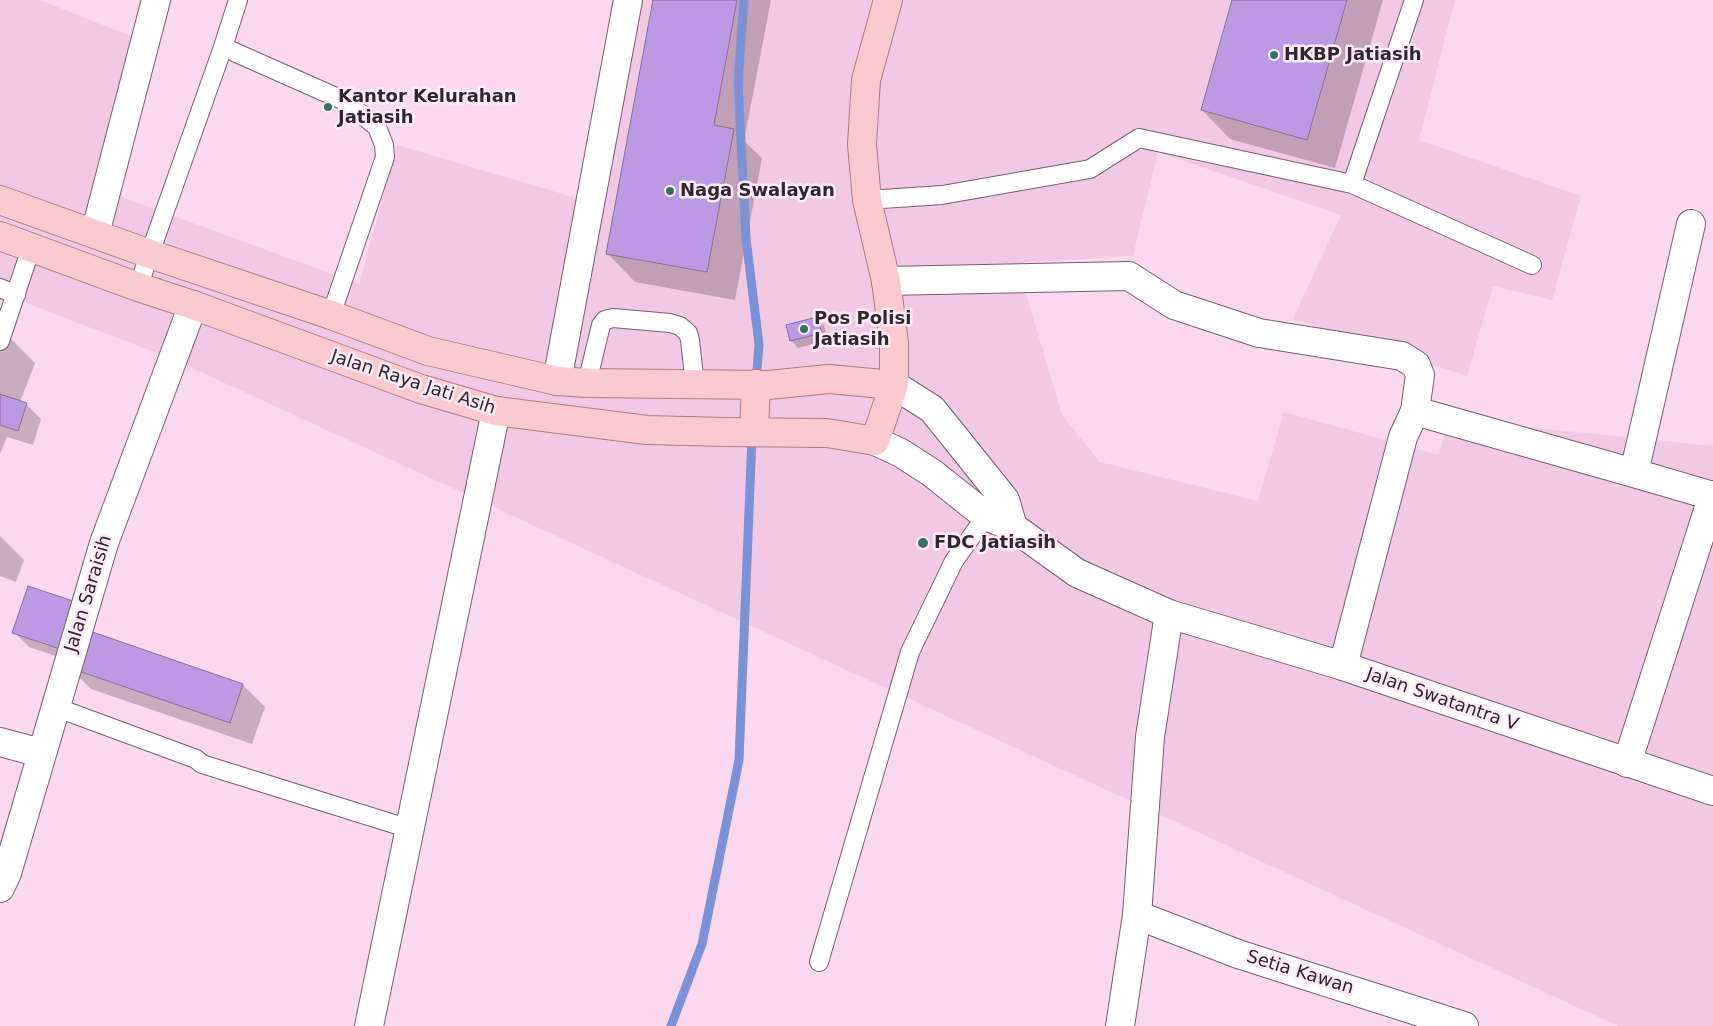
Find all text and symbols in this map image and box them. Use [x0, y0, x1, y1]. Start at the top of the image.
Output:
place label: HKBP Jatiasih [1284, 44, 1422, 66]
marker: HKBP Jatiasih [1268, 49, 1280, 61]
place label: Kantor Kelurahan Jatiasih [338, 86, 517, 128]
marker: Kantor Kelurahan Jatiasih [322, 101, 334, 113]
place label: Naga Swalayan [680, 180, 835, 202]
marker: Naga Swalayan [664, 185, 676, 197]
place label: Pos Polisi Jatiasih [814, 308, 911, 350]
marker: Pos Polisi Jatiasih [798, 323, 810, 335]
street label: Jalan Raya Jati Asih [328, 346, 498, 420]
place label: FDC Jatiasih [934, 532, 1056, 554]
street label: Jalan Saraisih [61, 533, 117, 655]
marker: FDC Jatiasih [916, 536, 930, 550]
street label: Jalan Swatantra V [1363, 664, 1521, 736]
street label: Setia Kawan [1244, 946, 1356, 1000]

